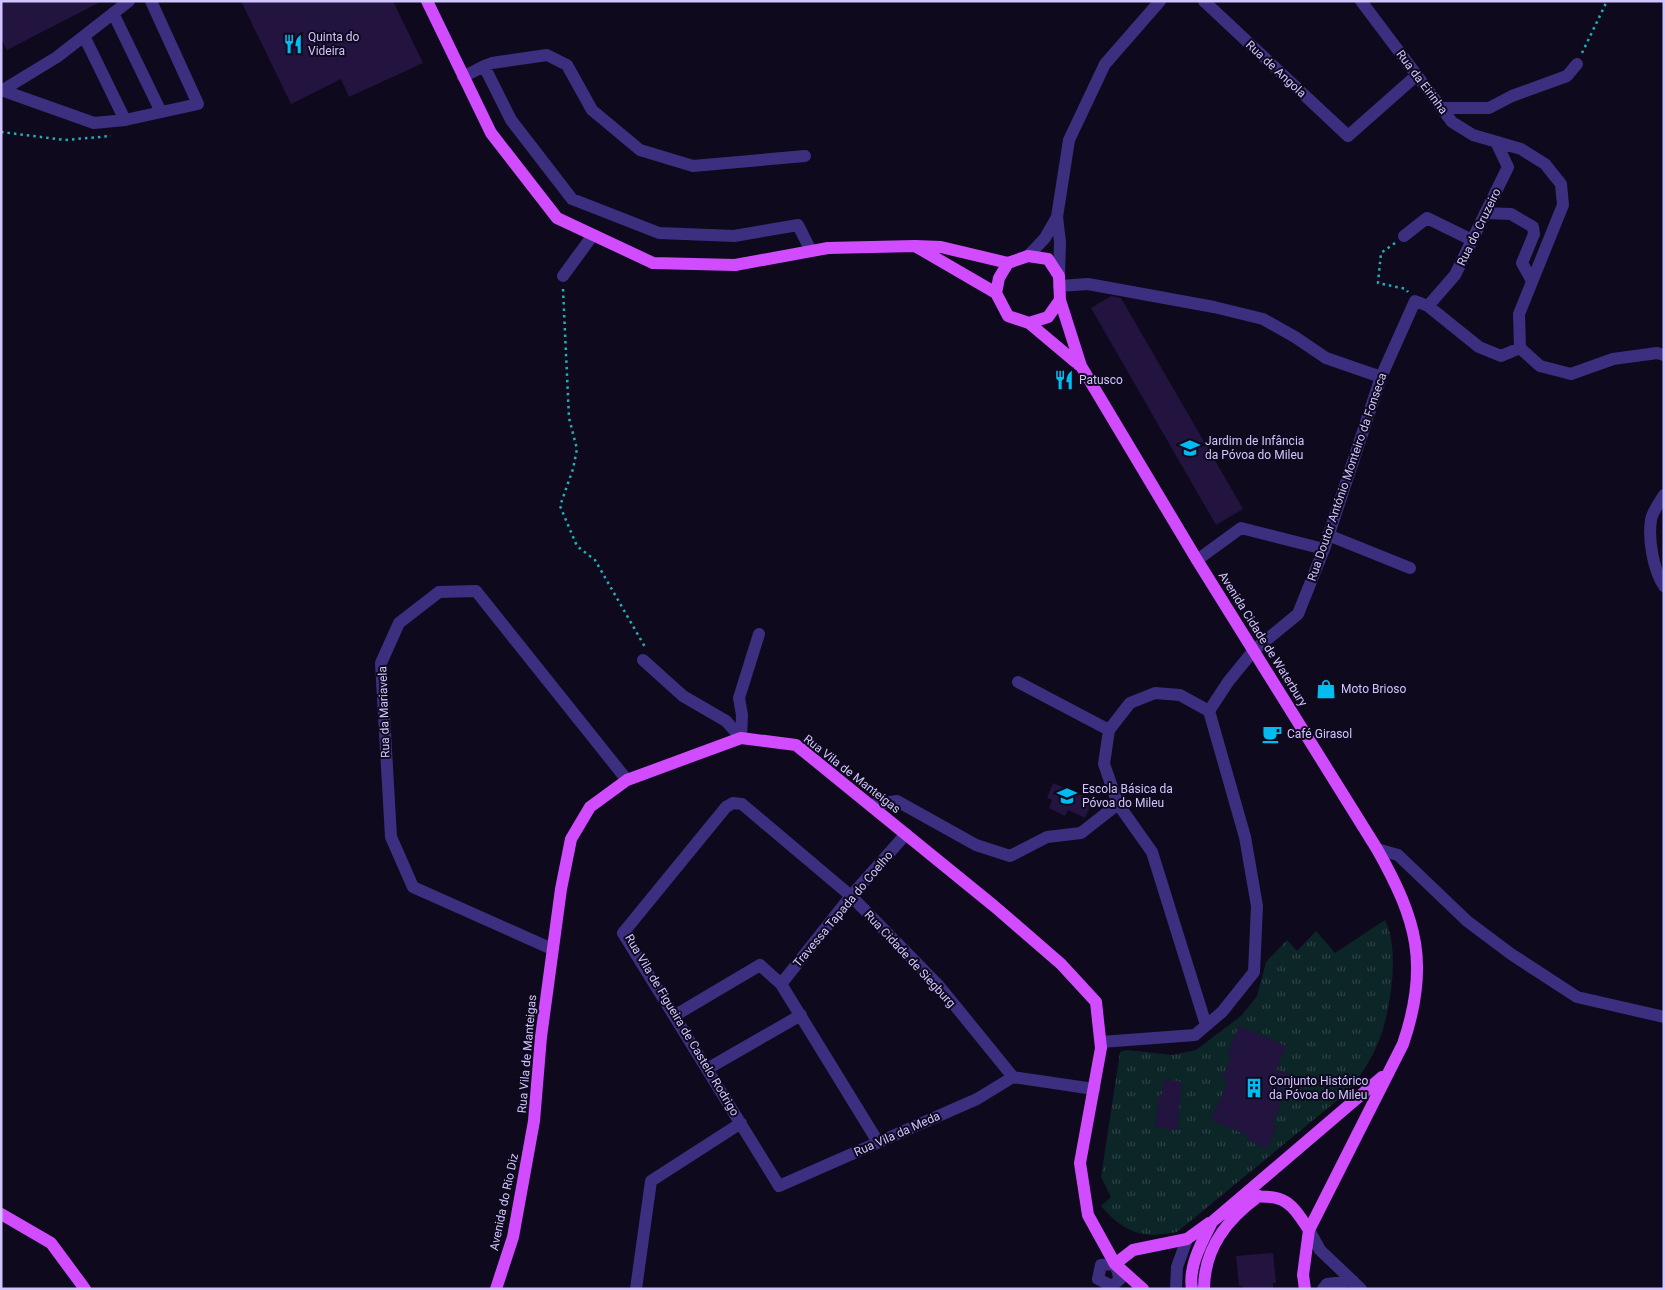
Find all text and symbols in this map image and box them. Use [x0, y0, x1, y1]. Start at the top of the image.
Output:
place label: Quinta do Videira [308, 30, 360, 58]
restaurant icon: Quinta do Videira [282, 33, 304, 55]
street label: Rua de Angola [1243, 38, 1309, 100]
street label: Rua da Eirinha [1393, 47, 1451, 117]
street label: Rua do Cruzeiro [1454, 186, 1504, 268]
restaurant icon: Patusco [1053, 369, 1075, 391]
street label: Rua Doutor António Monteiro da Fonseca [1305, 371, 1389, 583]
place label: Patusco [1079, 373, 1123, 387]
place label: Jardim de Infância da Póvoa do Mileu [1205, 434, 1304, 462]
school or university icon: Jardim de Infância da Póvoa do Mileu [1179, 437, 1201, 459]
street label: Avenida Cidade de Waterbury [1216, 569, 1310, 709]
street label: Rua da Mariavela [375, 666, 393, 758]
shop icon: Moto Brioso [1315, 678, 1337, 700]
place label: Moto Brioso [1341, 682, 1406, 696]
cafe icon: Café Girasol [1261, 723, 1283, 745]
place label: Café Girasol [1287, 727, 1352, 741]
street label: Rua Vila de Manteigas [801, 732, 903, 816]
place label: Escola Básica da Póvoa do Mileu [1082, 782, 1173, 810]
school or university icon: Escola Básica da Póvoa do Mileu [1056, 785, 1078, 807]
street label: Travessa Tapada do Coelho [790, 848, 896, 970]
street label: Rua Cidade de Siegburg [862, 908, 958, 1010]
street label: Rua Vila de Figueira de Castelo Rodrigo [622, 932, 742, 1118]
street label: Rua Vila de Manteigas [515, 994, 539, 1114]
place label: Conjunto Histórico da Póvoa do Mileu [1269, 1074, 1369, 1102]
building icon: Conjunto Histórico da Póvoa do Mileu [1243, 1077, 1265, 1099]
street label: Rua Vila da Meda [852, 1109, 942, 1159]
street label: Avenida do Rio Diz [487, 1152, 521, 1252]

